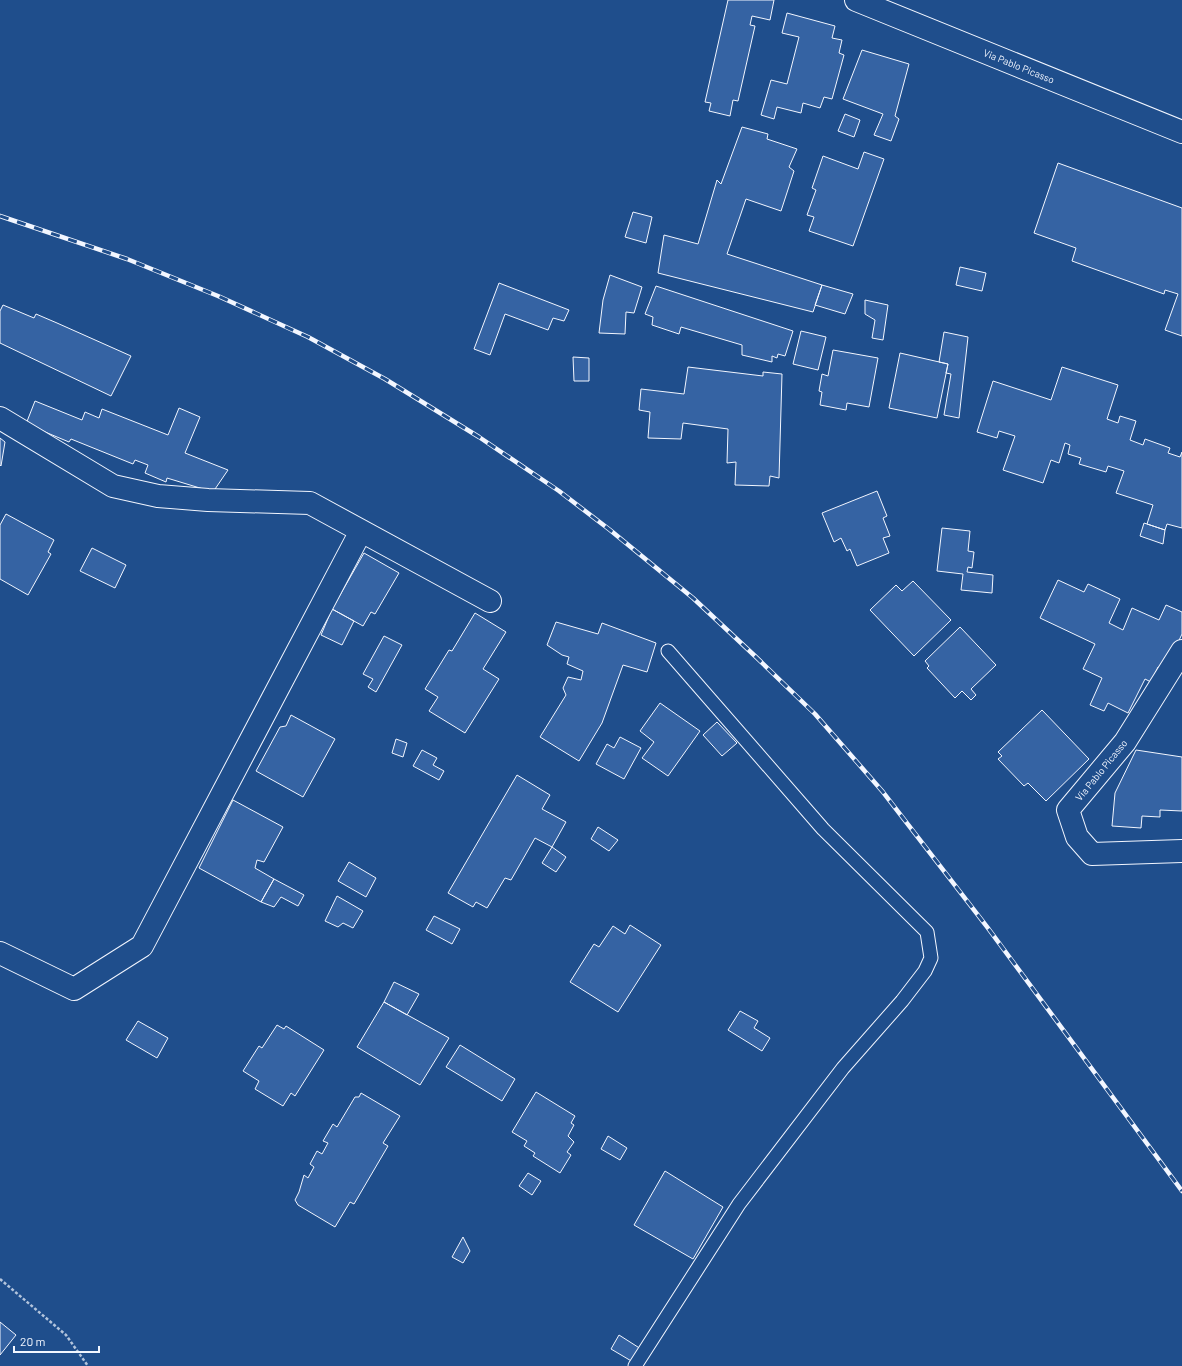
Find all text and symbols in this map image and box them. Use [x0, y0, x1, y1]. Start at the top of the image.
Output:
street label: Via Pablo Picasso [982, 46, 1056, 86]
street label: Via Pablo Picasso [1073, 737, 1129, 803]
scale bar [14, 1328, 99, 1354]
text: 20 m [20, 1334, 46, 1348]

